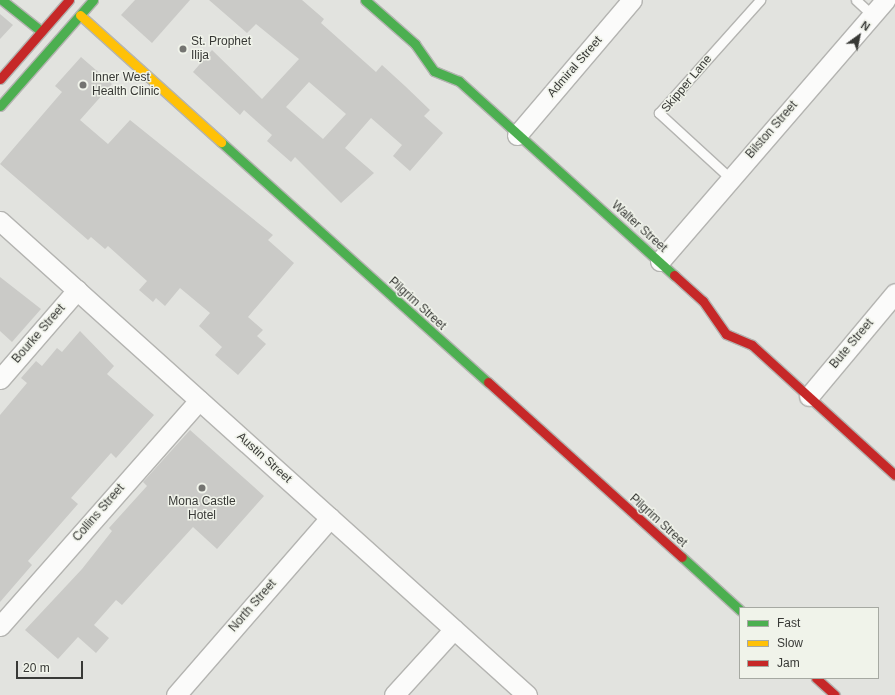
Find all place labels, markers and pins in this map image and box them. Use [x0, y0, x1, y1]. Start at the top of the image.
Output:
place label: St. Prophet Ilija [191, 35, 251, 63]
marker: St. Prophet Ilija [178, 44, 188, 54]
place label: Inner West Health Clinic [92, 71, 159, 99]
marker: Inner West Health Clinic [77, 79, 89, 91]
marker: Mona Castle Hotel [197, 483, 207, 493]
place label: Mona Castle Hotel [168, 495, 236, 523]

